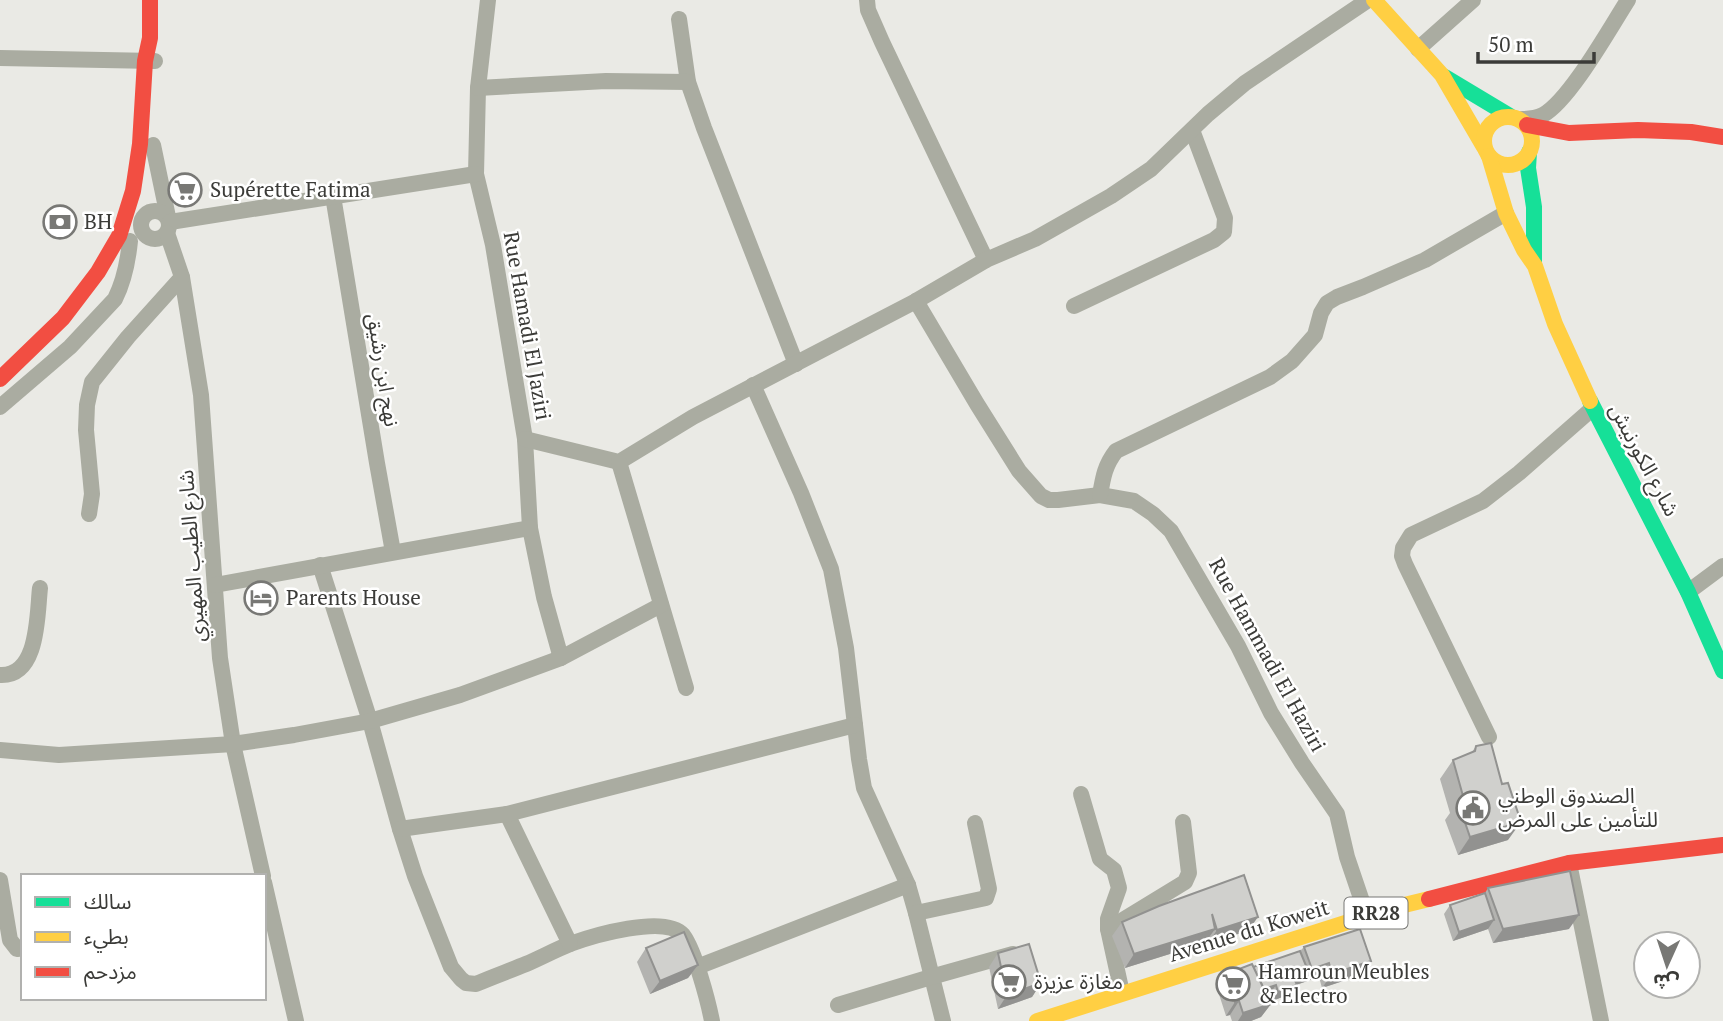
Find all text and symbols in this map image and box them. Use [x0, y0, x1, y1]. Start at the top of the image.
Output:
scale bar [1478, 21, 1594, 65]
text: 50 m [1488, 30, 1534, 58]
supermarket icon: Supérette Fatima [166, 171, 204, 209]
place label: Supérette Fatima [210, 175, 371, 203]
bank icon: BH [41, 203, 79, 241]
place label: BH [84, 207, 112, 235]
street label: Rue Hamadi El Jaziri [498, 229, 558, 422]
street label: نهج ابن رشيق [359, 311, 407, 429]
street label: شارع الكورنيش [1602, 398, 1686, 522]
street label: شارع الطيب المهيري [171, 469, 214, 643]
street label: Rue Hammadi El Haziri [1203, 553, 1333, 756]
hotel icon: Parents House [242, 579, 280, 617]
place label: Parents House [286, 583, 421, 611]
place label: الصندوق الوطني للتأمين على المرض [1498, 781, 1658, 833]
public building icon: الصندوق الوطني للتأمين على المرض [1454, 789, 1492, 827]
legend [21, 874, 266, 1000]
text: سالك [84, 887, 131, 915]
street label: Avenue du Koweit [1165, 892, 1333, 968]
road number: RR28 [1344, 897, 1408, 928]
text: بطيء [84, 922, 129, 953]
north arrow [1632, 930, 1702, 1000]
text: مزدحم [84, 957, 137, 987]
place label: Hamroun Meubles & Electro [1258, 957, 1430, 1009]
supermarket icon: مغازة عزيزة [990, 963, 1028, 1001]
supermarket icon: Hamroun Meubles & Electro [1214, 965, 1252, 1003]
place label: مغازة عزيزة [1034, 967, 1123, 995]
text: ش [1652, 969, 1680, 996]

